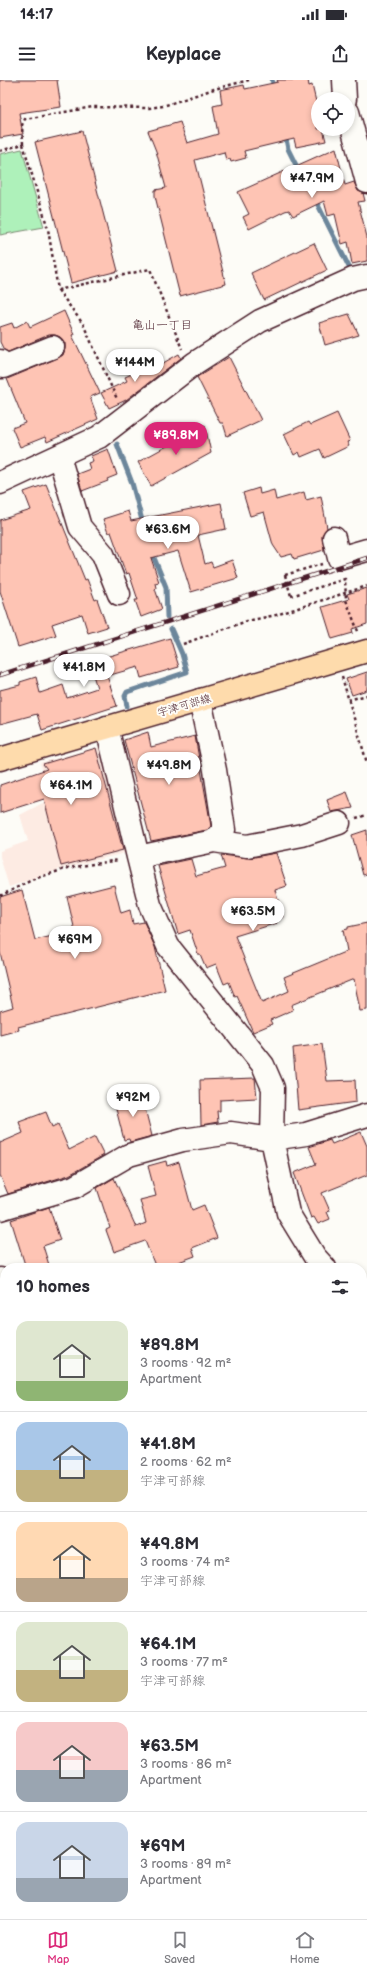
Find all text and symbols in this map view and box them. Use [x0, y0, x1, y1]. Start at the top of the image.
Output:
text: 14:17 [20, 5, 53, 24]
icon: menu [16, 43, 38, 65]
icon: share [329, 43, 351, 65]
text: Keyplace [146, 44, 221, 65]
map controls [311, 92, 355, 136]
button: locate [311, 92, 355, 136]
pin: ¥47.9M [279, 165, 345, 199]
text: ¥47.9M [290, 170, 334, 186]
district label: 亀山一丁目 [132, 318, 192, 333]
pin: ¥144M [107, 349, 163, 383]
text: ¥144M [115, 354, 155, 370]
pin: ¥89.8M [143, 422, 209, 456]
text: ¥89.8M [153, 427, 199, 443]
pin: ¥63.6M [135, 516, 201, 550]
text: ¥63.6M [145, 521, 191, 537]
pin: ¥41.8M [51, 654, 117, 688]
text: ¥41.8M [63, 659, 105, 675]
street label: 宇津可部線 [156, 692, 212, 719]
pin: ¥49.8M [136, 752, 202, 786]
text: ¥49.8M [146, 757, 192, 773]
pin: ¥64.1M [38, 772, 104, 806]
text: ¥64.1M [49, 777, 93, 793]
pin: ¥63.5M [220, 898, 286, 932]
text: ¥63.5M [230, 903, 276, 919]
pin: ¥69M [51, 926, 99, 960]
text: ¥69M [58, 931, 92, 947]
pin: ¥92M [109, 1084, 157, 1118]
text: ¥92M [116, 1089, 150, 1105]
icon: filters [329, 1276, 351, 1298]
text: 10 homes [16, 1277, 90, 1297]
text: ¥89.8M [140, 1335, 199, 1355]
icon: home [48, 1337, 96, 1385]
text: 3 rooms · 92 m² [140, 1355, 231, 1371]
text: Apartment [140, 1371, 201, 1387]
text: ¥41.8M [140, 1434, 196, 1454]
icon: home [48, 1438, 96, 1486]
text: 2 rooms · 62 m² [140, 1454, 232, 1470]
text: 宇津可部線 [140, 1473, 205, 1489]
text: ¥49.8M [140, 1534, 199, 1554]
icon: home [48, 1538, 96, 1586]
text: 3 rooms · 74 m² [140, 1554, 230, 1570]
text: 宇津可部線 [140, 1573, 205, 1589]
text: ¥64.1M [140, 1634, 196, 1654]
icon: home [48, 1638, 96, 1686]
text: 3 rooms · 77 m² [140, 1654, 228, 1670]
text: 宇津可部線 [140, 1673, 205, 1689]
text: ¥63.5M [140, 1736, 199, 1756]
icon: home [48, 1738, 96, 1786]
text: 3 rooms · 86 m² [140, 1756, 232, 1772]
text: Apartment [140, 1772, 201, 1788]
text: ¥69M [140, 1836, 185, 1856]
icon: home [48, 1838, 96, 1886]
text: 3 rooms · 89 m² [140, 1856, 231, 1872]
text: Apartment [140, 1872, 201, 1888]
tab: Map [47, 1929, 69, 1966]
tab: Saved [164, 1929, 195, 1966]
tab: Home [290, 1929, 320, 1966]

